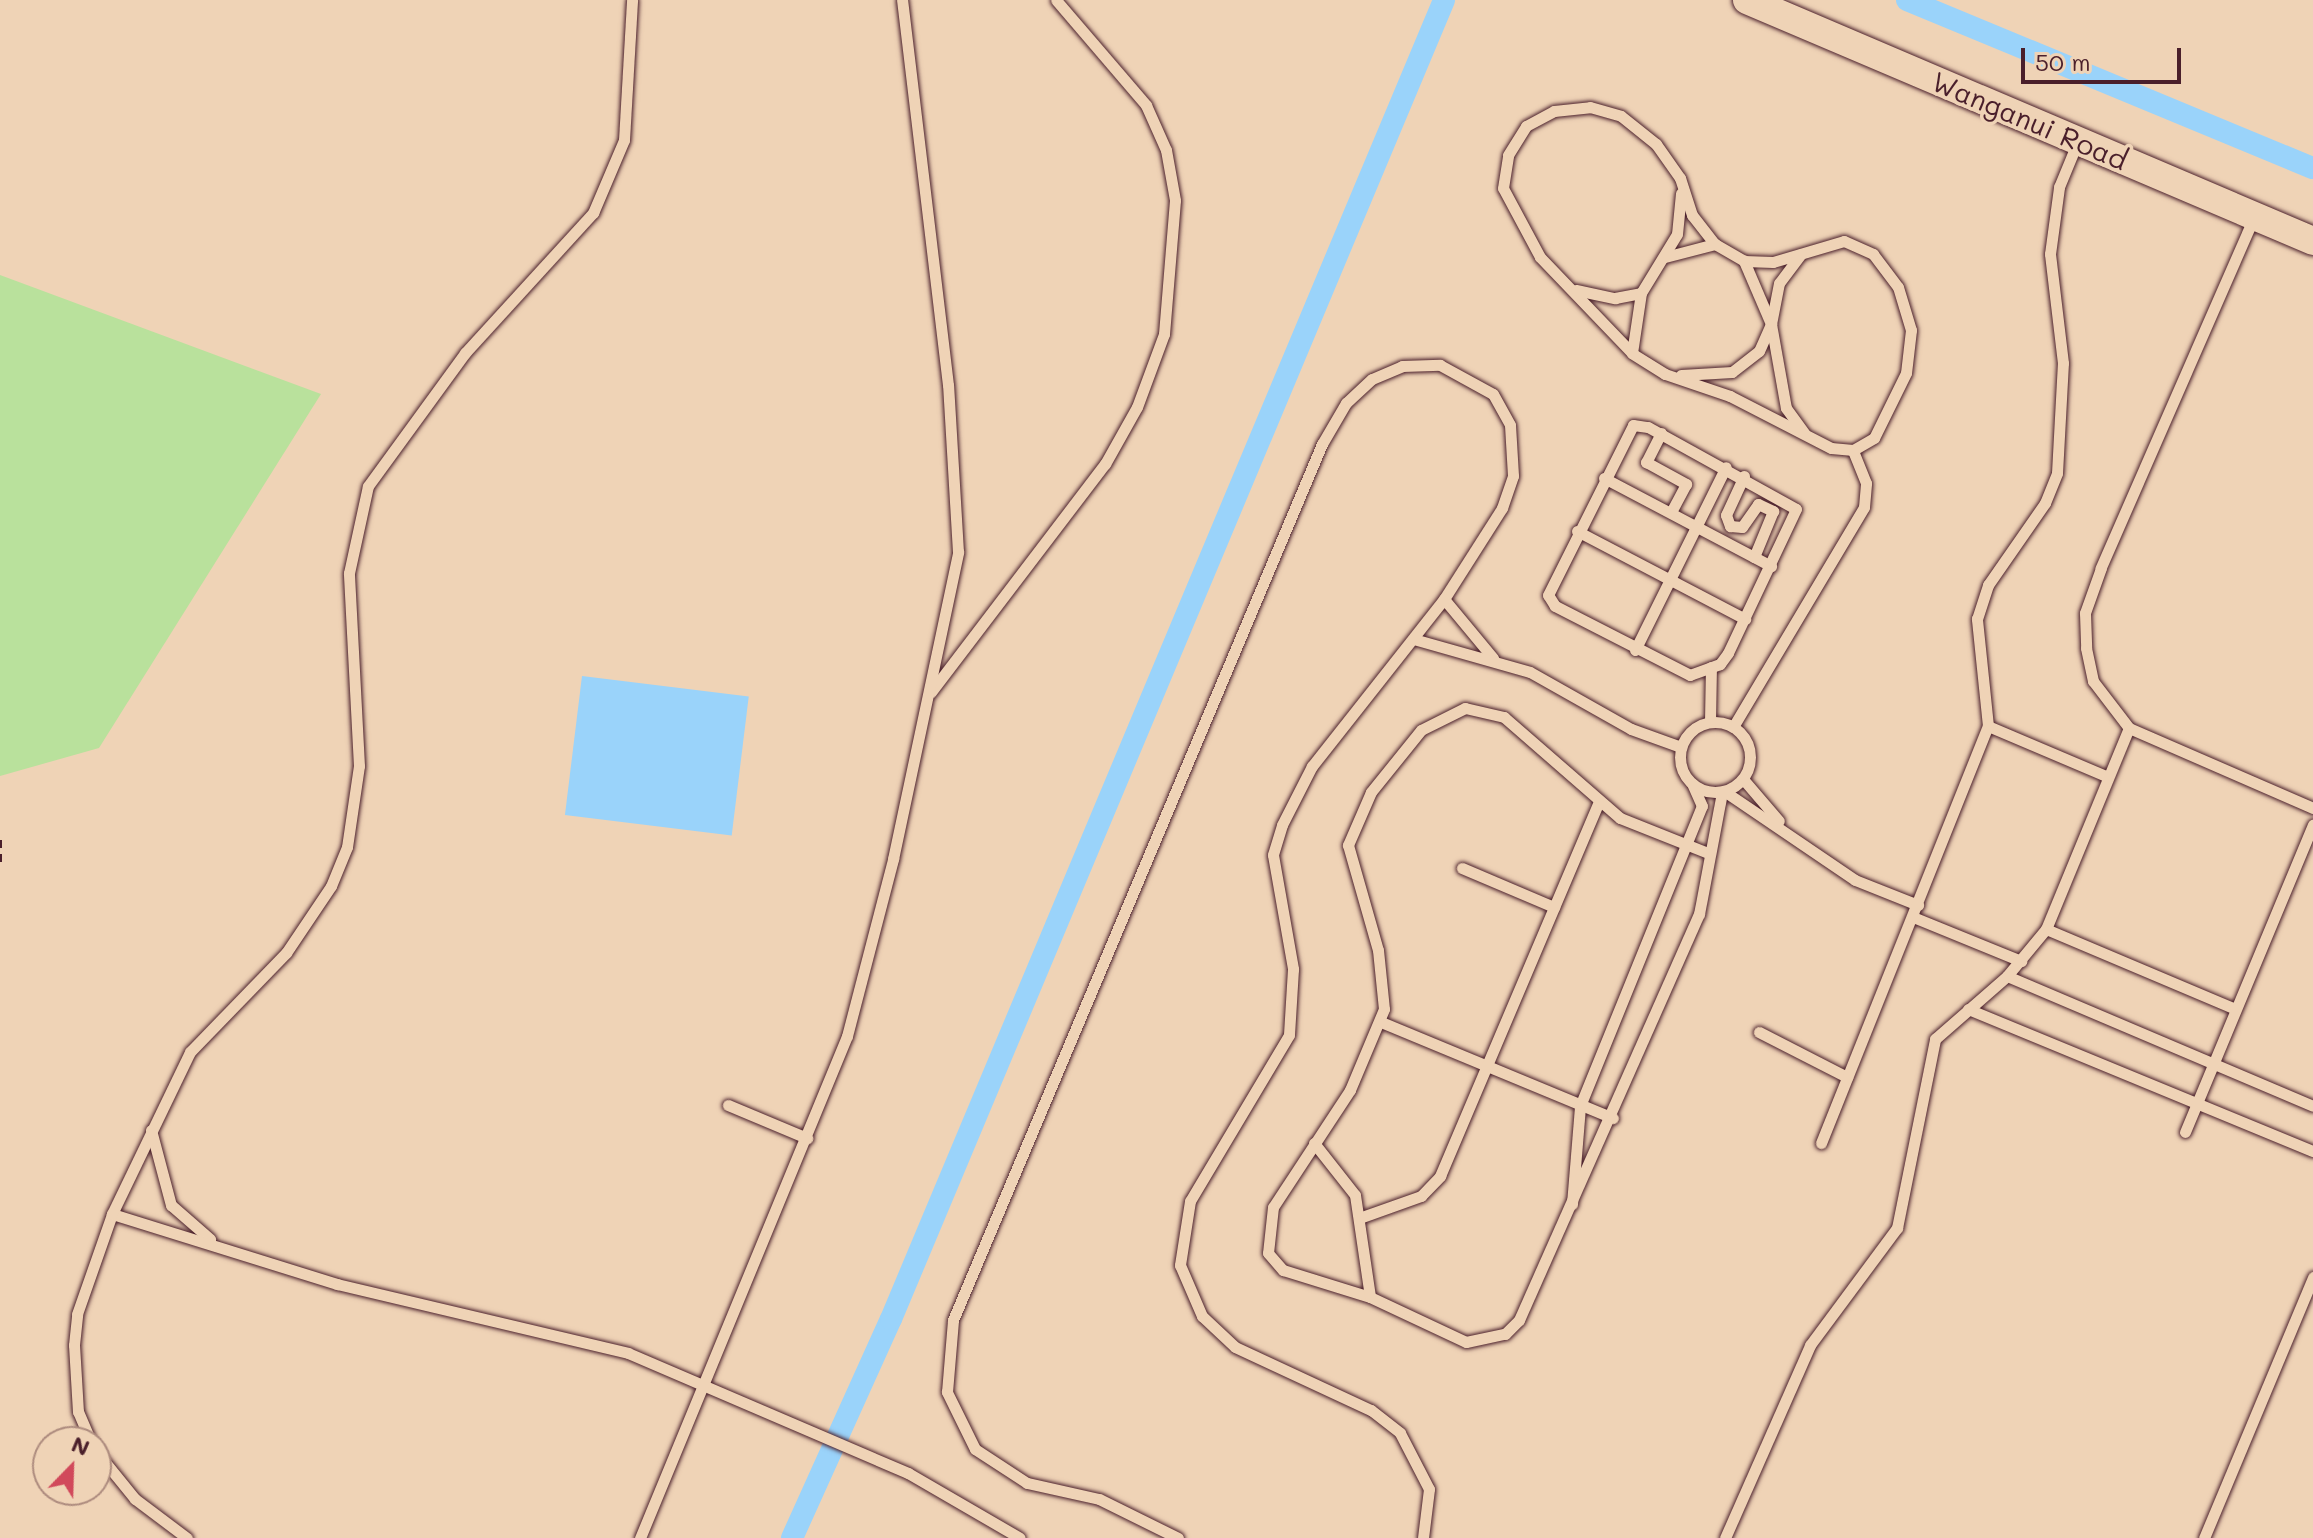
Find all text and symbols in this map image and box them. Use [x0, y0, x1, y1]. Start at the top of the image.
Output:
scale bar [2025, 32, 2185, 82]
text: 50 m [2035, 46, 2091, 77]
street label: Wanganui Road [1927, 64, 2133, 176]
north arrow [32, 1426, 112, 1506]
text: N [67, 1429, 94, 1462]

